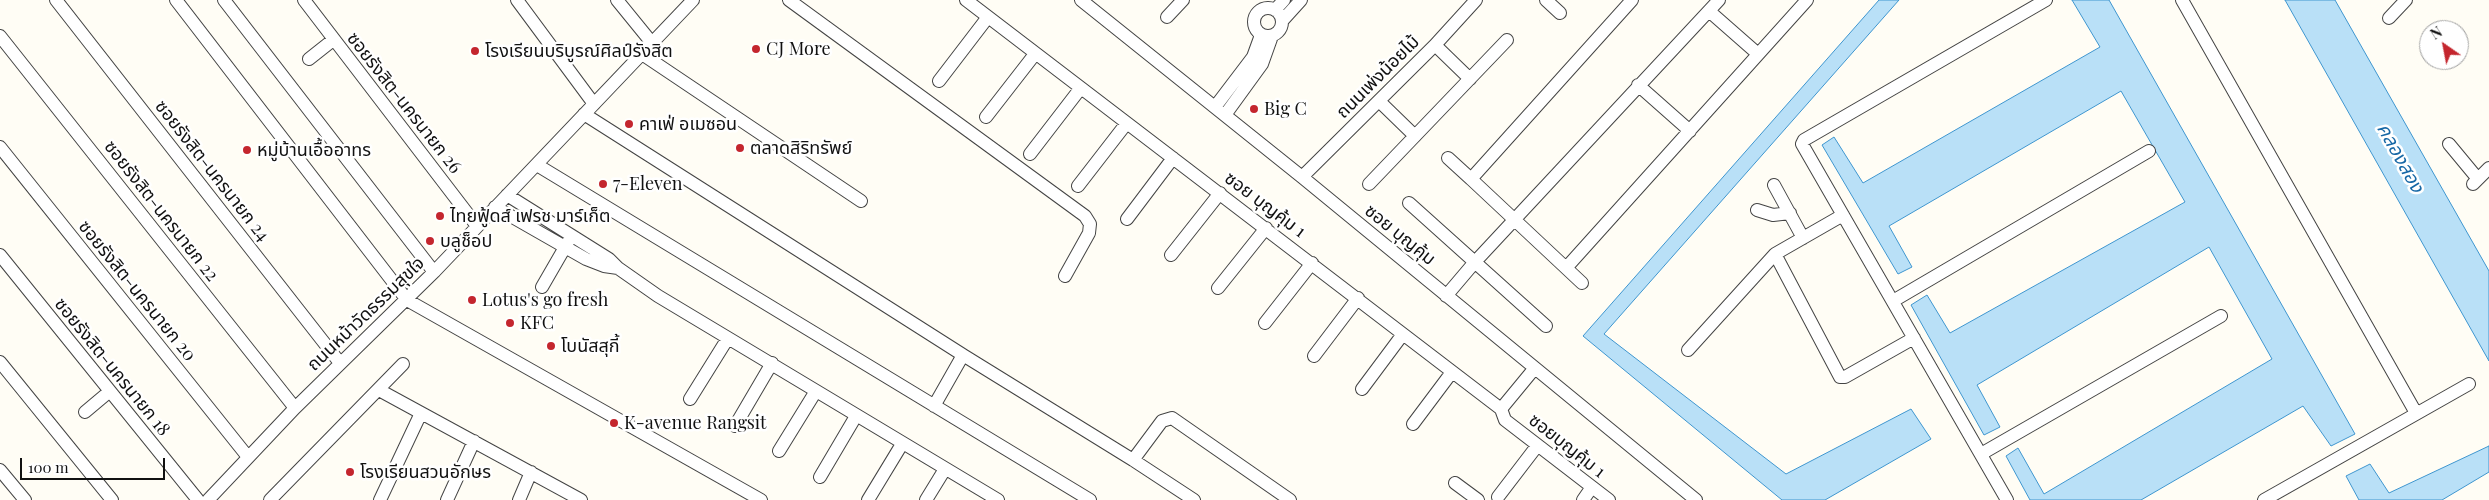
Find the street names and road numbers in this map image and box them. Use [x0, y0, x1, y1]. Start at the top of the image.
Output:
street label: ซอยรังสิต-นครนายก 26 [342, 28, 466, 178]
street label: ถนนเพ่งน้อยไม้ [1332, 31, 1424, 123]
street label: ซอยรังสิต-นครนายก 24 [150, 96, 274, 246]
street label: ซอยรังสิต-นครนายก 22 [99, 136, 223, 286]
street label: ซอย บุญคุ้ม 1 [1220, 167, 1310, 243]
street label: ซอย บุญคุ้ม [1360, 200, 1440, 270]
street label: ซอยรังสิต-นครนายก 20 [74, 216, 200, 366]
street label: ถนนหน้าวัดธรรมสุขใจ [303, 253, 429, 375]
street label: ซอยรังสิต-นครนายก 18 [50, 294, 174, 440]
street label: ซอยบุญคุ้ม 1 [1524, 409, 1610, 483]

